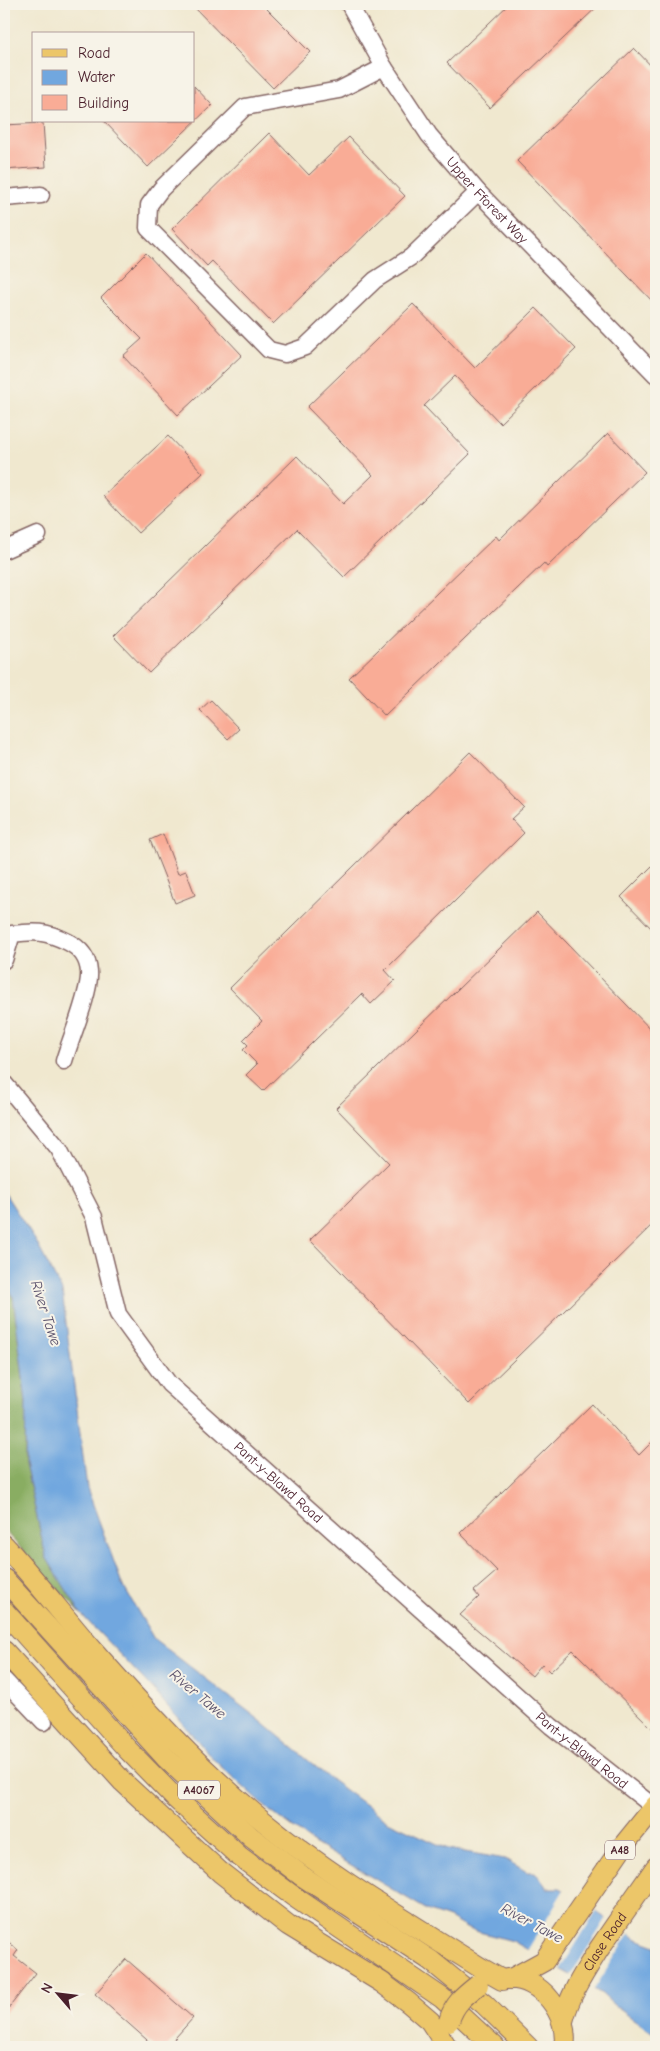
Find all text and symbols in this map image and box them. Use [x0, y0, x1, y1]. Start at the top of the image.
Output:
legend [32, 32, 195, 122]
text: Road [78, 44, 110, 62]
text: Water [78, 68, 115, 86]
text: Building [78, 94, 129, 112]
street label: Upper Fforest Way [442, 153, 532, 248]
water label: River Tawe [27, 1278, 65, 1348]
street label: Pant-y-Blawd Road [230, 1438, 326, 1527]
water label: River Tawe [166, 1665, 230, 1723]
street label: Pant-y-Blawd Road [532, 1709, 631, 1792]
road number: A4067 [178, 1780, 220, 1800]
road number: A48 [605, 1840, 635, 1860]
water label: River Tawe [498, 1899, 567, 1947]
street label: Clase Road [579, 1909, 631, 1974]
north arrow [32, 1968, 82, 2018]
text: N [37, 1980, 57, 1996]

